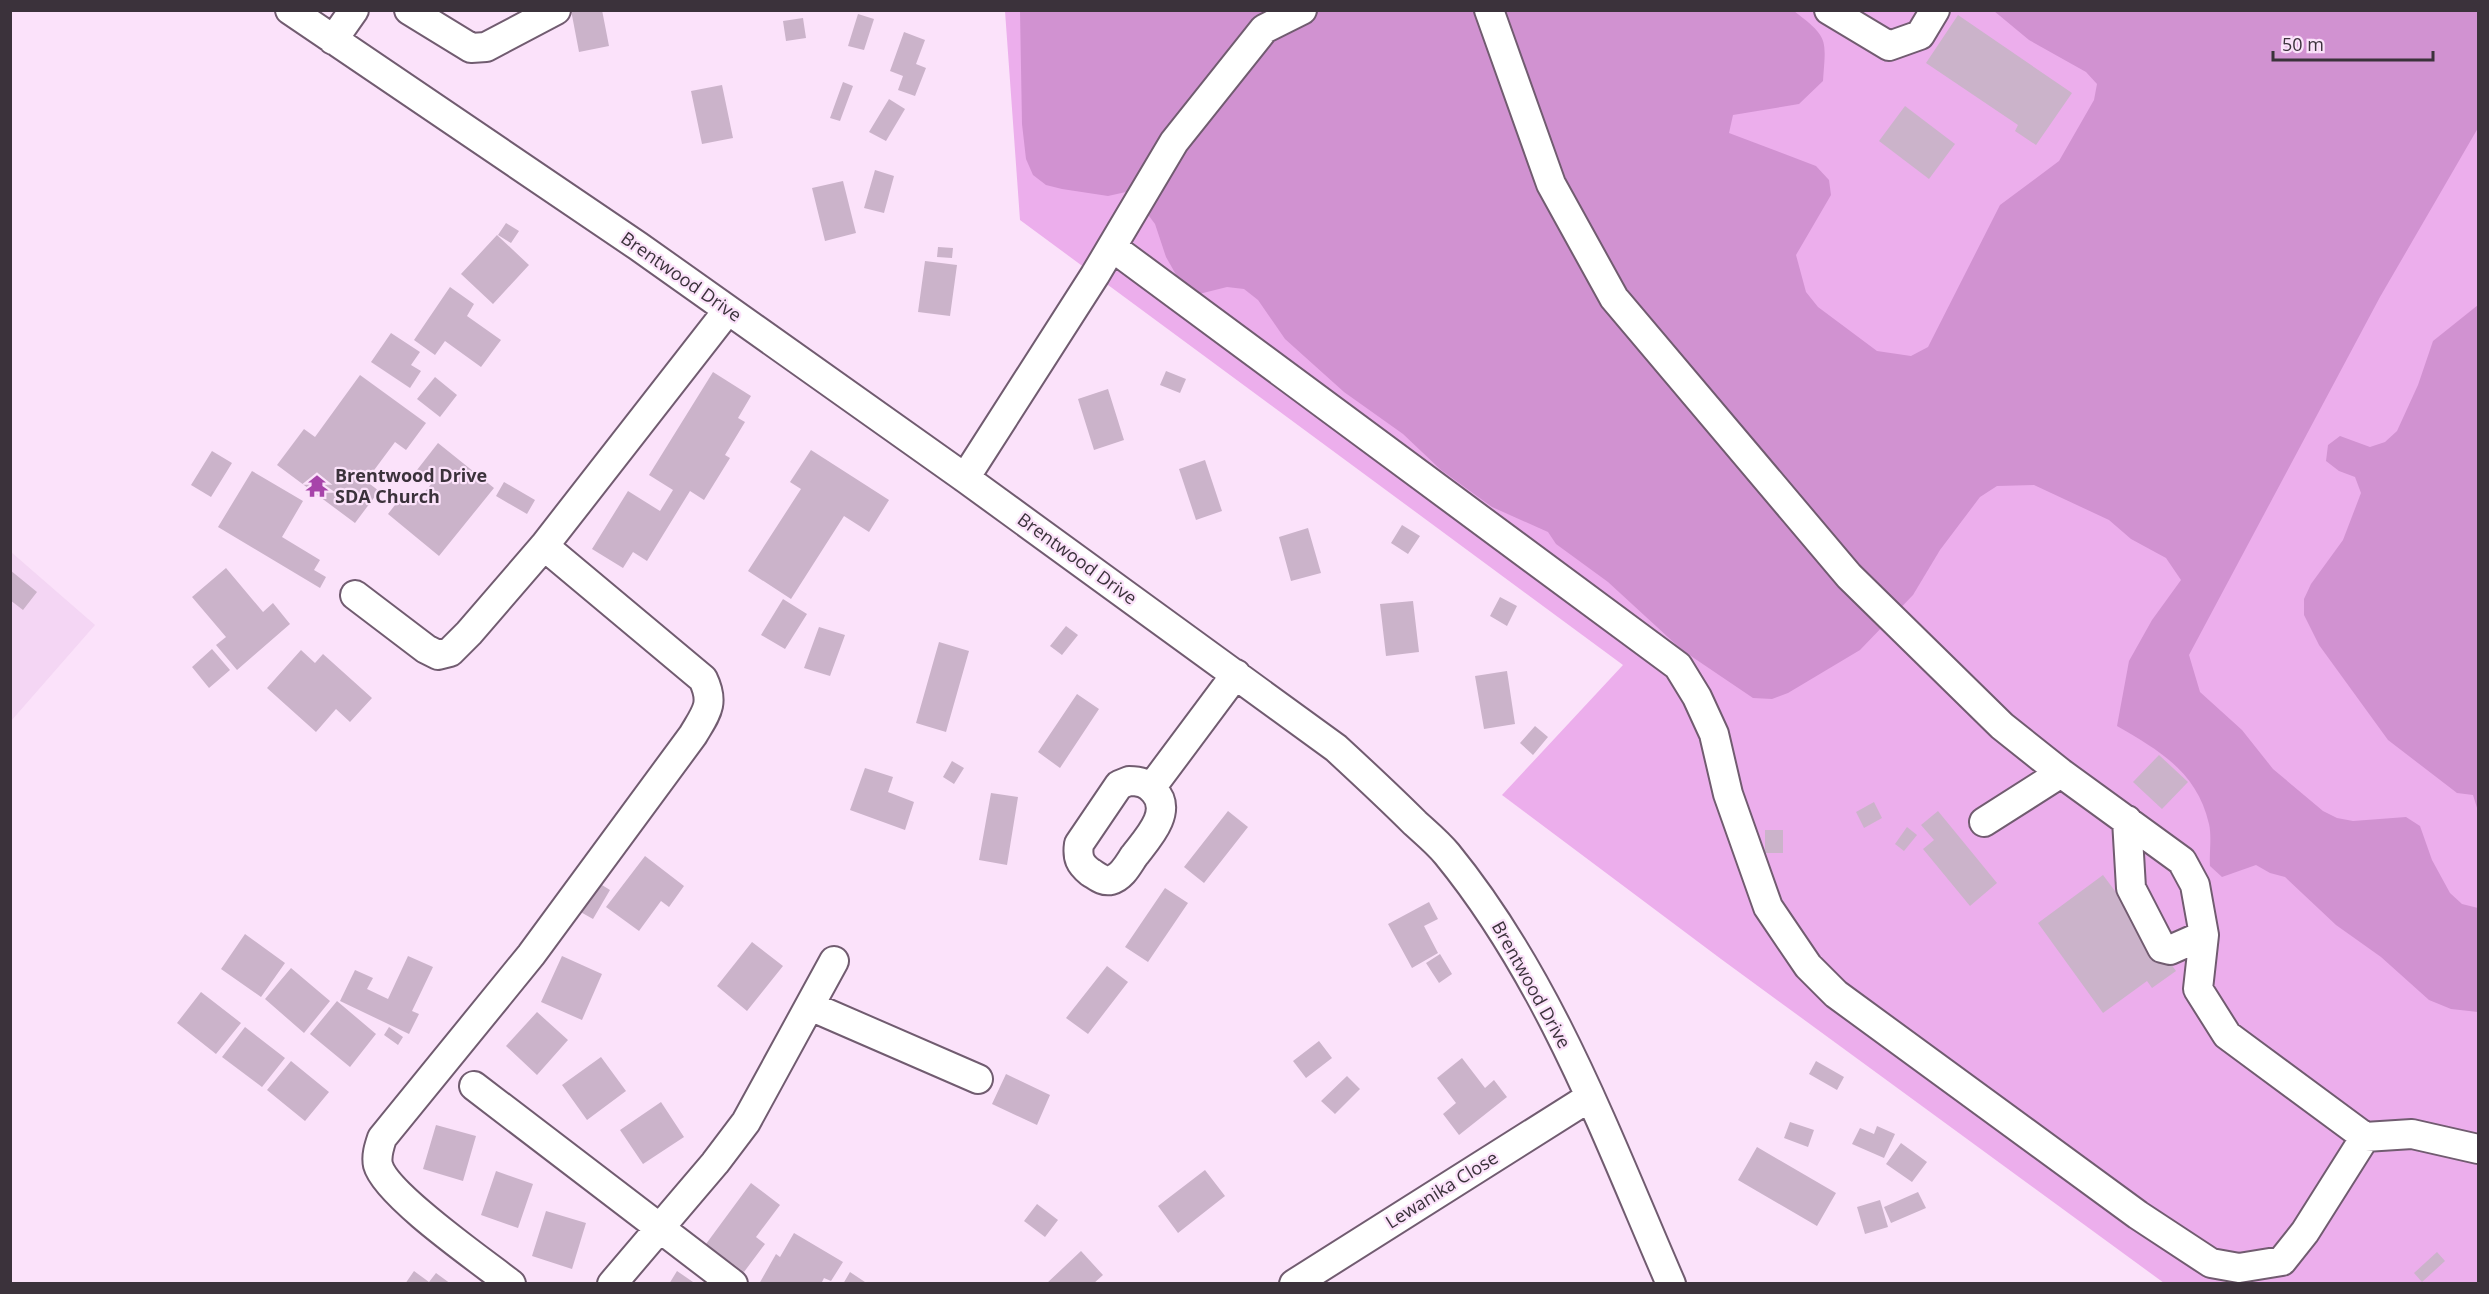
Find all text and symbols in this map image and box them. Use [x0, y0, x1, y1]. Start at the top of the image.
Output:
scale bar [2273, 24, 2434, 62]
text: 50 m [2282, 32, 2324, 56]
street label: Brentwood Drive [617, 226, 747, 327]
place label: Brentwood Drive SDA Church [335, 463, 487, 508]
temple icon: Brentwood Drive SDA Church [304, 473, 330, 499]
street label: Brentwood Drive [1013, 507, 1142, 610]
street label: Brentwood Drive [1487, 917, 1577, 1052]
street label: Lewanika Close [1381, 1145, 1502, 1233]

